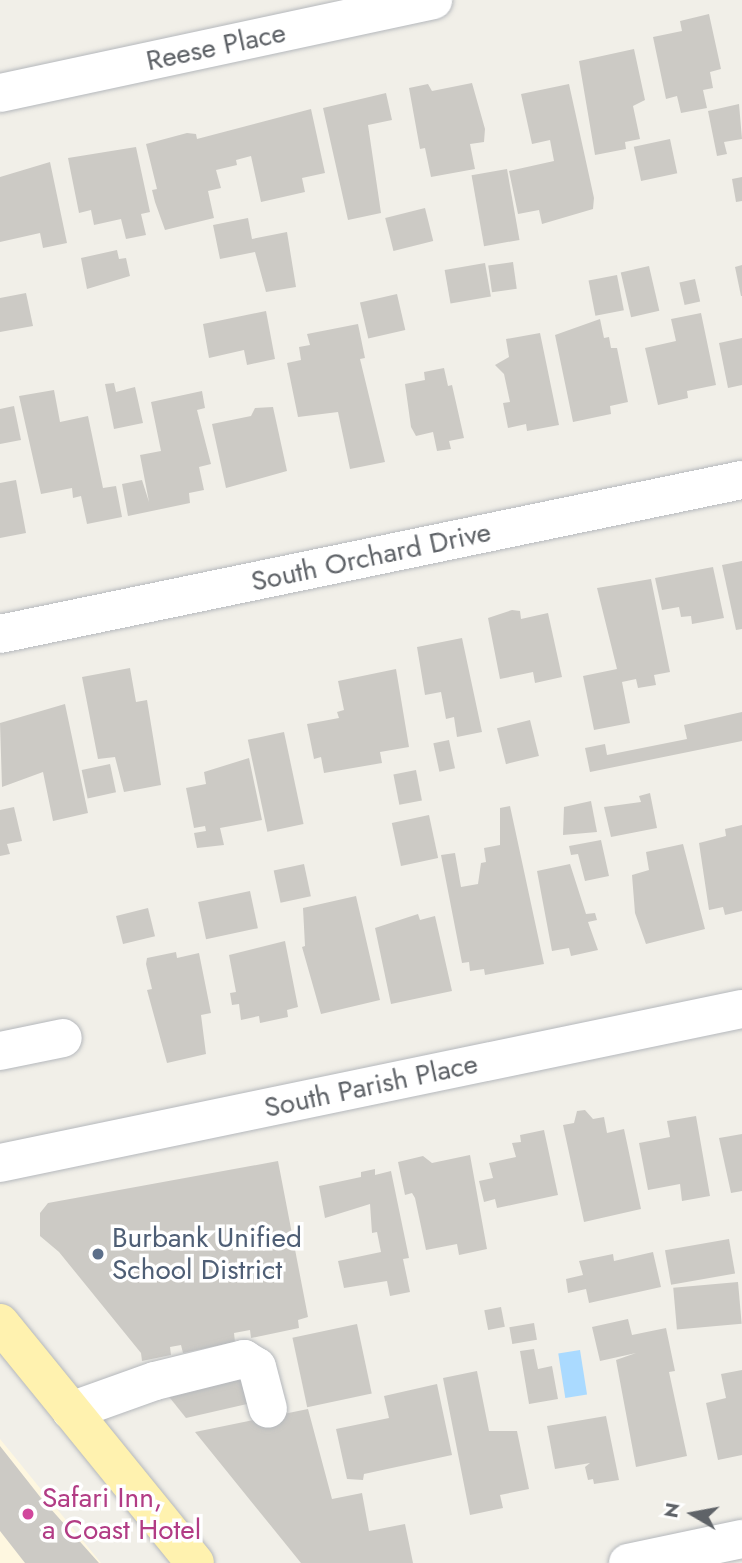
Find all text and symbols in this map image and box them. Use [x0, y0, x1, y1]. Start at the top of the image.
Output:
street label: Reese Place [143, 16, 289, 78]
street label: South Orchard Drive [248, 515, 494, 599]
street label: South Parish Place [261, 1047, 481, 1125]
place label: Burbank Unified School District [112, 1221, 302, 1287]
marker: Burbank Unified School District [90, 1246, 106, 1262]
north arrow [658, 1479, 728, 1549]
place label: Safari Inn, a Coast Hotel [42, 1481, 201, 1547]
text: N [657, 1500, 686, 1520]
marker: Safari Inn, a Coast Hotel [20, 1506, 36, 1522]

